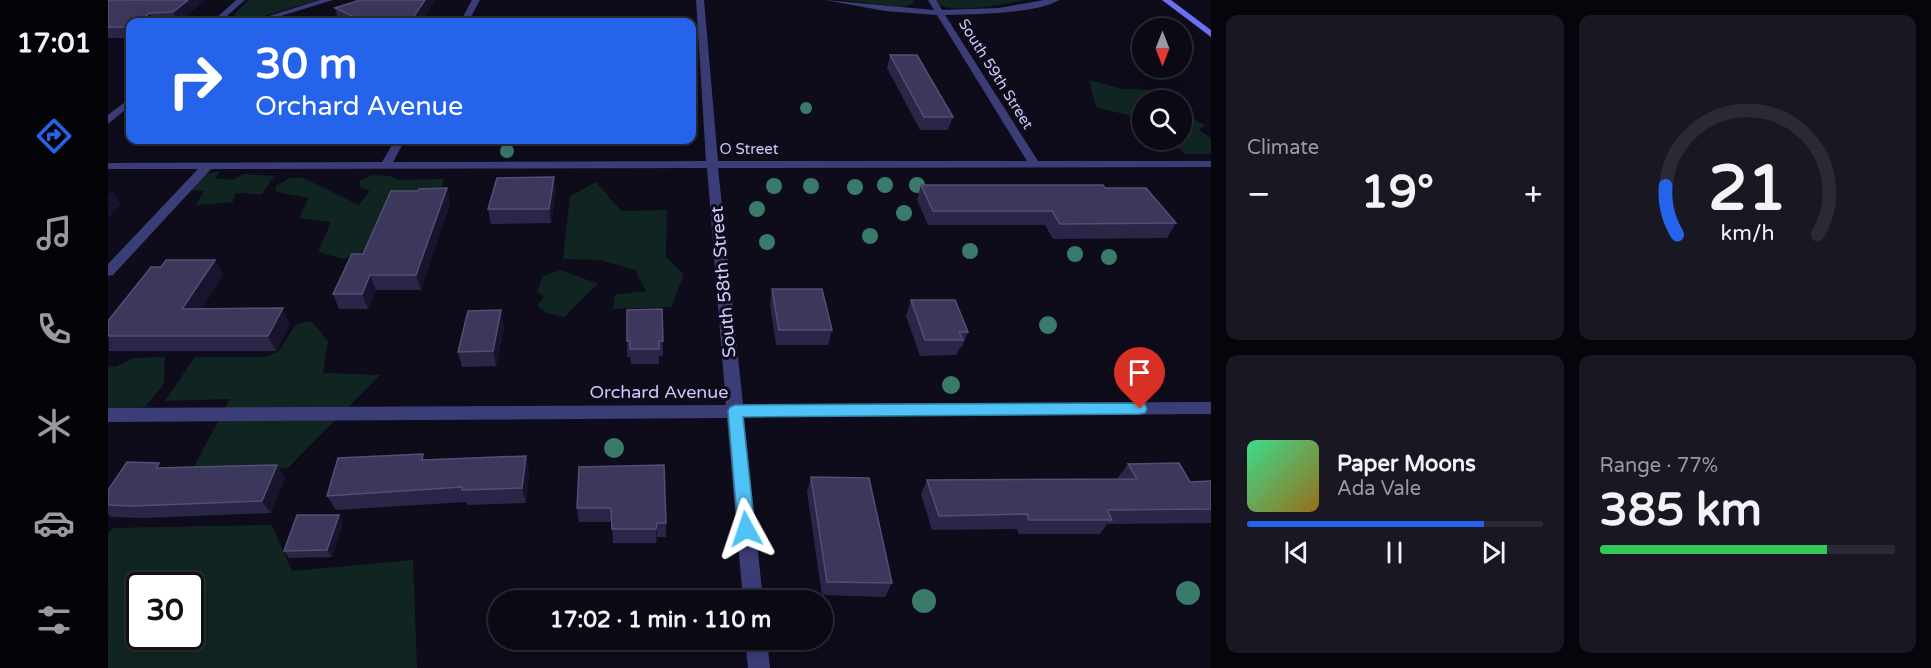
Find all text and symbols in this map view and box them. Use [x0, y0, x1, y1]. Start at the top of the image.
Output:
street label: South 59th Street [955, 15, 1037, 133]
north arrow [1132, 18, 1192, 78]
map controls [1132, 18, 1192, 150]
text: 17:01 [17, 27, 91, 60]
text: 30 m [255, 39, 357, 90]
icon: right [156, 42, 234, 120]
text: Orchard Avenue [255, 90, 463, 123]
button: search [1132, 90, 1192, 150]
icon: directions [33, 115, 75, 157]
text: Climate [1247, 136, 1319, 160]
street label: O Street [720, 140, 779, 158]
text: 21 [1708, 152, 1786, 227]
text: 19° [1360, 166, 1434, 220]
text: − [1247, 175, 1271, 214]
text: + [1524, 175, 1542, 214]
street label: South 58th Street [705, 205, 741, 359]
icon: music [33, 212, 75, 254]
text: km/h [1720, 220, 1774, 246]
icon: phone [33, 308, 75, 350]
pin [1114, 347, 1165, 409]
icon: arrive [1123, 356, 1156, 389]
street label: Orchard Avenue [590, 381, 728, 403]
icon: climate [33, 405, 75, 447]
text: Paper Moons [1337, 451, 1476, 477]
text: Range · 77% [1600, 454, 1718, 478]
text: Ada Vale [1337, 477, 1421, 501]
text: 385 km [1600, 484, 1762, 538]
position arrow [714, 497, 778, 561]
icon: car [33, 502, 75, 544]
icon: previous [1280, 536, 1313, 569]
icon: pause [1378, 536, 1411, 569]
icon: next [1477, 536, 1510, 569]
speed limit sign: 30 [126, 572, 204, 650]
icon: filters [33, 599, 75, 641]
text: 17:02 · 1 min · 110 m [550, 607, 771, 633]

